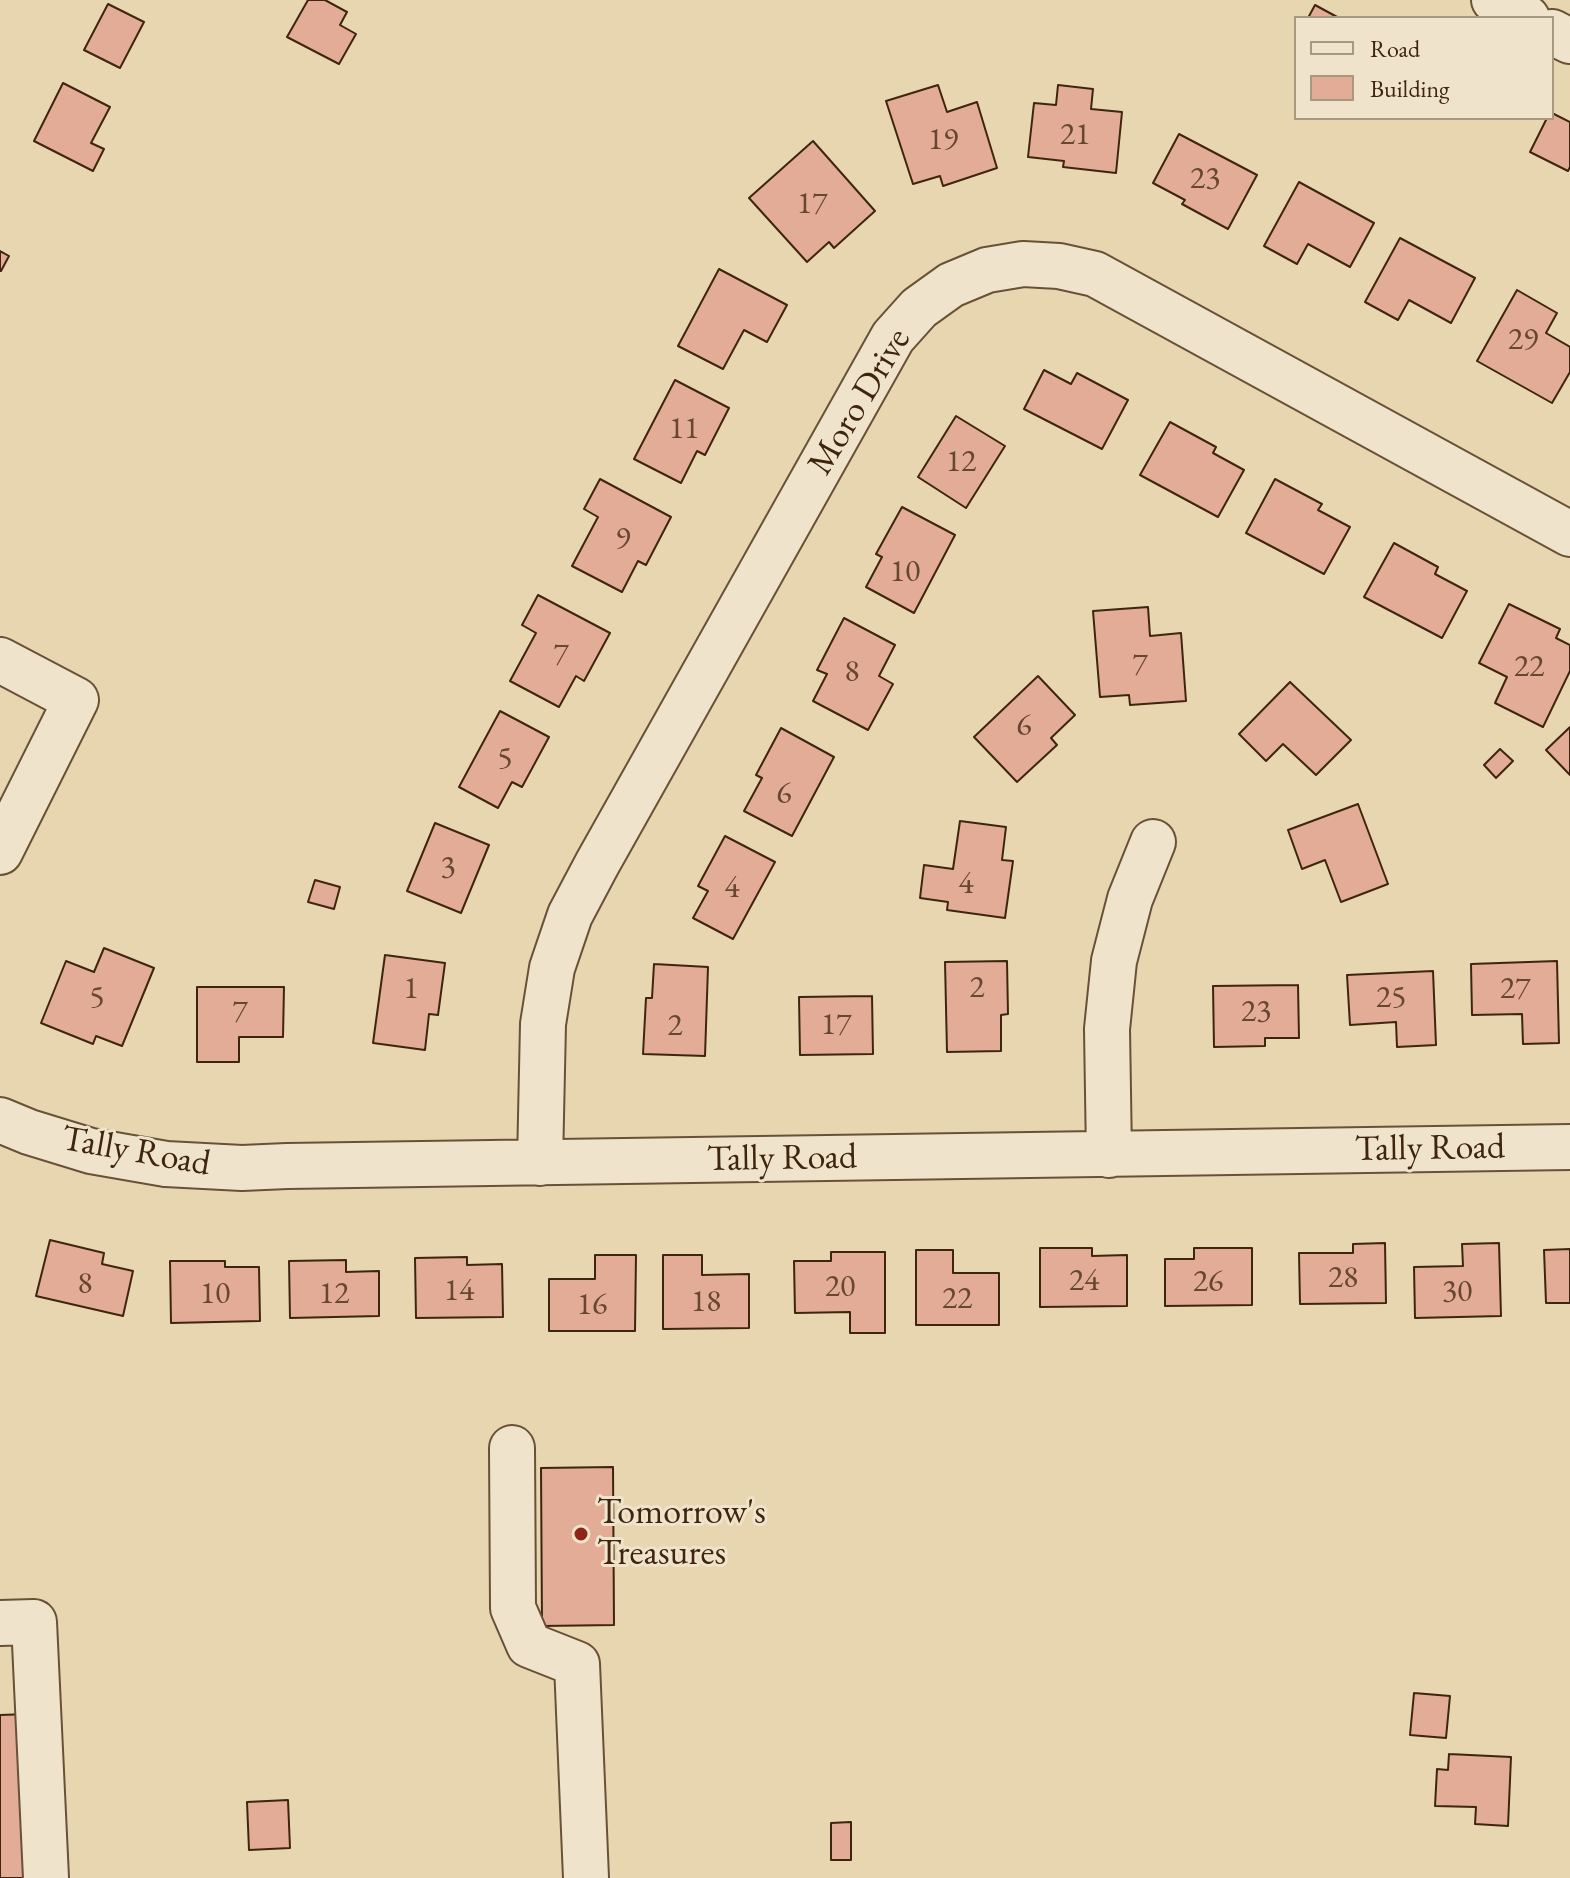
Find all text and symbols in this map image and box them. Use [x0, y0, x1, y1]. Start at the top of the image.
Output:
legend [1294, 16, 1554, 120]
text: Road [1370, 33, 1420, 64]
text: Building [1370, 73, 1450, 104]
house number: 21 [1060, 116, 1090, 154]
house number: 19 [928, 121, 958, 159]
house number: 23 [1190, 160, 1220, 198]
house number: 17 [797, 185, 827, 223]
street label: Moro Drive [799, 321, 921, 483]
house number: 29 [1508, 321, 1538, 359]
house number: 11 [669, 410, 699, 448]
house number: 12 [946, 443, 976, 481]
house number: 9 [615, 520, 631, 558]
house number: 10 [890, 553, 920, 591]
house number: 7 [553, 636, 569, 674]
house number: 7 [1132, 646, 1148, 684]
house number: 22 [1514, 648, 1544, 686]
house number: 8 [844, 653, 860, 691]
house number: 6 [1016, 707, 1032, 745]
house number: 5 [497, 740, 513, 778]
house number: 6 [776, 775, 792, 813]
house number: 3 [440, 849, 456, 887]
house number: 4 [958, 865, 974, 903]
house number: 4 [724, 869, 740, 907]
house number: 2 [969, 969, 985, 1007]
house number: 1 [403, 970, 419, 1008]
house number: 27 [1500, 970, 1530, 1008]
house number: 5 [89, 979, 105, 1017]
house number: 25 [1376, 979, 1406, 1017]
house number: 7 [232, 993, 248, 1031]
house number: 23 [1241, 993, 1271, 1031]
house number: 17 [821, 1006, 851, 1044]
house number: 2 [667, 1007, 683, 1045]
street label: Tally Road [58, 1118, 214, 1186]
street label: Tally Road [1354, 1126, 1506, 1172]
street label: Tally Road [706, 1136, 858, 1182]
house number: 28 [1328, 1259, 1358, 1297]
house number: 24 [1069, 1262, 1099, 1300]
house number: 26 [1193, 1263, 1223, 1301]
house number: 8 [77, 1265, 93, 1303]
house number: 20 [825, 1268, 855, 1306]
house number: 14 [444, 1272, 474, 1310]
house number: 30 [1442, 1273, 1472, 1311]
house number: 10 [200, 1275, 230, 1313]
house number: 12 [319, 1275, 349, 1313]
house number: 22 [942, 1280, 972, 1318]
house number: 18 [691, 1283, 721, 1321]
house number: 16 [577, 1286, 607, 1324]
place label: Tomorrow's Treasures [597, 1491, 766, 1576]
marker: Tomorrow's Treasures [572, 1525, 590, 1543]

